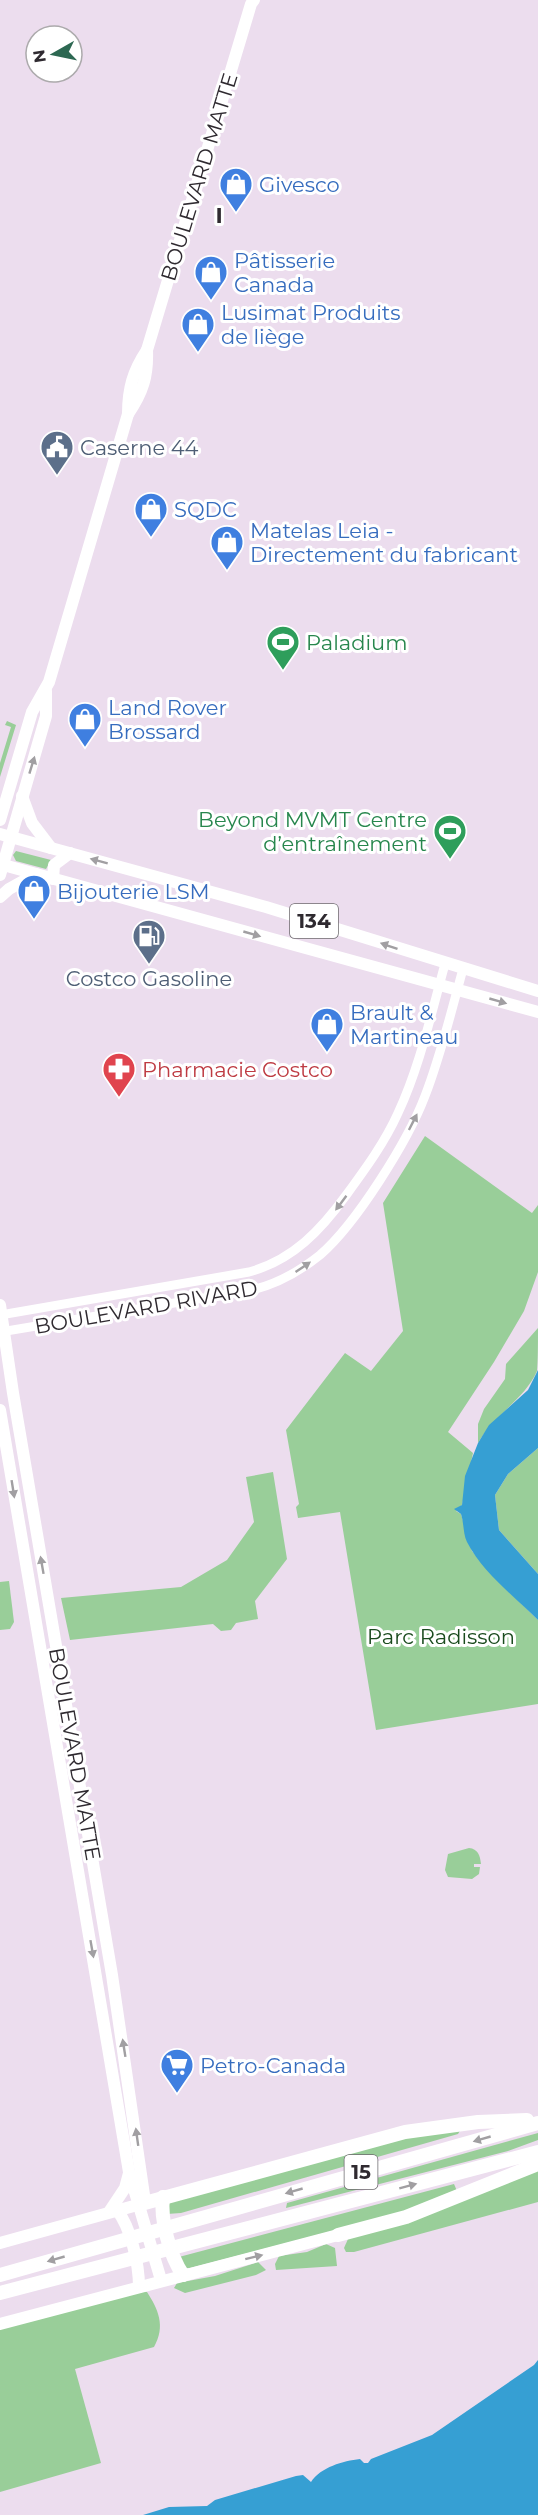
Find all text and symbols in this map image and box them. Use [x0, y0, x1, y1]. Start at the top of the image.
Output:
north arrow [24, 24, 84, 84]
text: N [29, 48, 50, 64]
street label: BOULEVARD MATTE [155, 70, 243, 284]
shop icon: Givesco [218, 166, 254, 213]
place label: Givesco [259, 172, 340, 197]
district label: I [215, 202, 223, 229]
place label: Pâtisserie Canada [234, 248, 335, 297]
shop icon: Pâtisserie Canada [193, 254, 229, 301]
place label: Lusimat Produits de liège [221, 300, 400, 349]
shop icon: Lusimat Produits de liège [180, 306, 216, 353]
public building icon: Caserne 44 [39, 429, 75, 476]
place label: Caserne 44 [80, 435, 199, 460]
shop icon: SQDC [133, 491, 169, 538]
place label: SQDC [174, 497, 237, 522]
place label: Matelas Leia - Directement du fabricant [250, 518, 518, 567]
shop icon: Matelas Leia - Directement du fabricant [209, 524, 245, 571]
sports icon: Paladium [265, 624, 301, 671]
place label: Paladium [306, 630, 407, 655]
place label: Land Rover Brossard [108, 695, 227, 744]
shop icon: Land Rover Brossard [67, 701, 103, 748]
one-way arrow [28, 756, 37, 774]
place label: Beyond MVMT Centre d’entraînement [198, 807, 427, 856]
sports icon: Beyond MVMT Centre d’entraînement [432, 813, 468, 860]
one-way arrow [90, 856, 108, 865]
shop icon: Bijouterie LSM [16, 873, 52, 920]
place label: Bijouterie LSM [57, 879, 210, 904]
road number: 134 [290, 904, 338, 938]
fuel station icon: Costco Gasoline [131, 918, 167, 965]
one-way arrow [243, 930, 261, 939]
one-way arrow [380, 940, 398, 950]
place label: Costco Gasoline [66, 966, 232, 991]
one-way arrow [489, 997, 507, 1006]
place label: Brault & Martineau [350, 1000, 458, 1049]
shop icon: Brault & Martineau [309, 1006, 345, 1053]
pharmacy icon: Pharmacie Costco [101, 1051, 137, 1098]
place label: Pharmacie Costco [142, 1057, 333, 1082]
one-way arrow [409, 1114, 418, 1131]
one-way arrow [334, 1195, 347, 1211]
one-way arrow [295, 1262, 311, 1273]
street label: BOULEVARD RIVARD [33, 1275, 259, 1339]
one-way arrow [9, 1479, 18, 1498]
one-way arrow [37, 1556, 46, 1575]
park label: Parc Radisson [367, 1624, 515, 1649]
street label: BOULEVARD MATTE [44, 1645, 106, 1863]
one-way arrow [88, 1940, 97, 1959]
one-way arrow [119, 2038, 128, 2057]
supermarket icon: Petro-Canada [159, 2047, 195, 2094]
place label: Petro-Canada [200, 2053, 346, 2078]
one-way arrow [132, 2127, 141, 2146]
one-way arrow [473, 2134, 491, 2144]
road number: 15 [344, 2155, 378, 2189]
one-way arrow [399, 2180, 417, 2190]
one-way arrow [285, 2187, 303, 2196]
one-way arrow [245, 2252, 263, 2261]
one-way arrow [47, 2254, 65, 2264]

